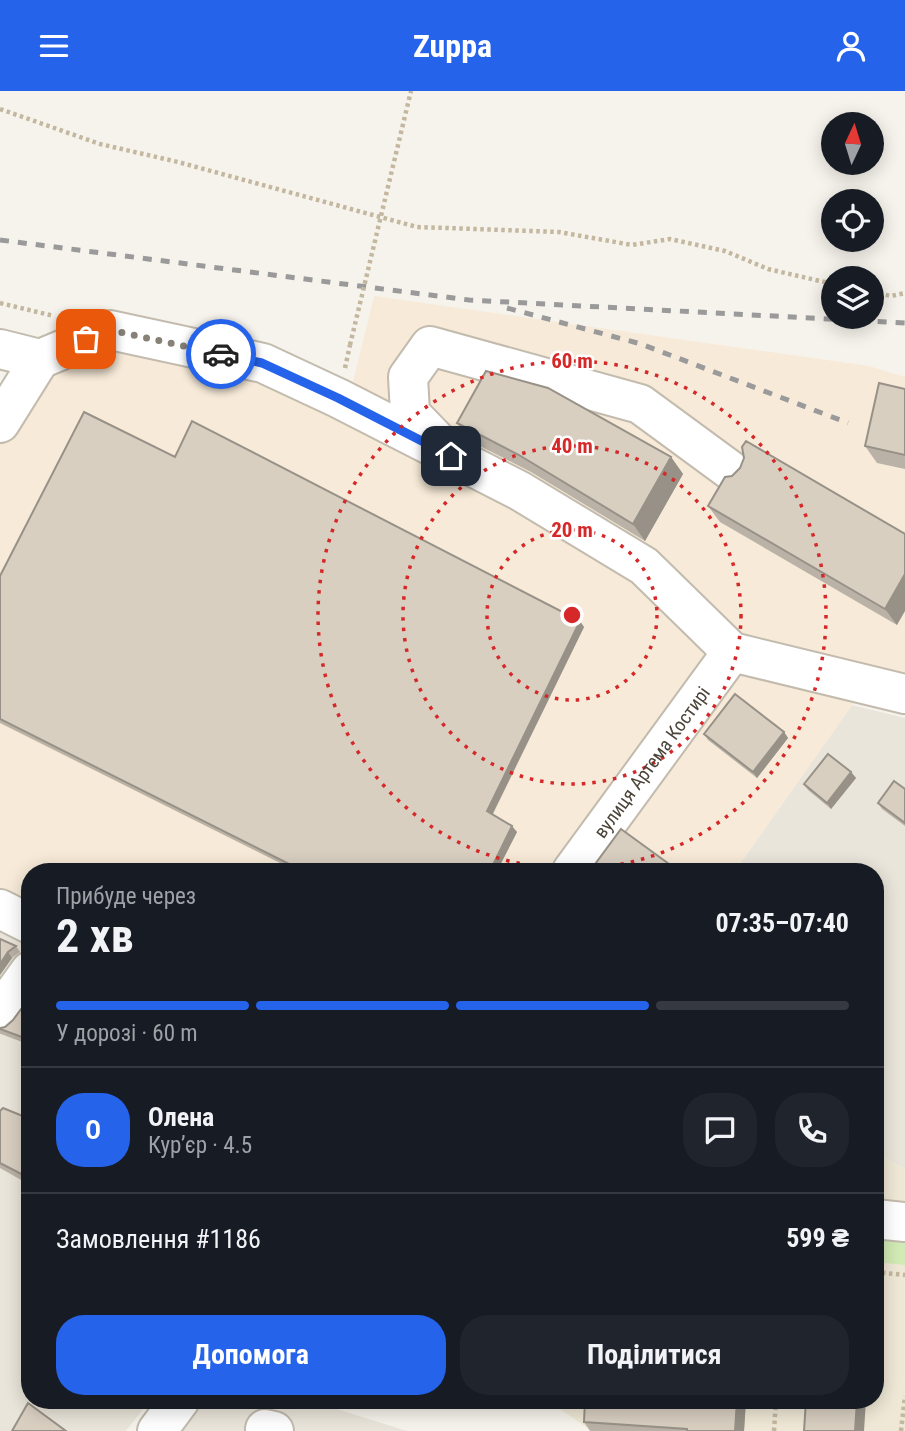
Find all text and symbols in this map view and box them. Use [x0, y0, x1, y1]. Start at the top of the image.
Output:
icon: menu [35, 27, 73, 65]
text: Zuppa [413, 27, 492, 65]
icon: person [832, 27, 870, 65]
north arrow [821, 112, 884, 175]
map controls [821, 112, 884, 329]
button: locate [821, 189, 884, 252]
button: layers [821, 266, 884, 329]
pin [56, 309, 116, 369]
courier [186, 319, 256, 389]
icon: bag [67, 320, 105, 358]
icon: car [202, 335, 240, 373]
text: 60 m [551, 349, 593, 373]
pin [421, 426, 481, 486]
text: 40 m [551, 434, 593, 458]
icon: home [432, 437, 470, 475]
text: 20 m [551, 518, 593, 542]
centre of rings [560, 603, 584, 627]
street label: вулиця Артема Костирі [589, 682, 715, 842]
text: Прибуде через [56, 883, 196, 910]
text: 07:35–07:40 [715, 908, 849, 938]
text: 2 хв [56, 909, 134, 963]
text: У дорозі · 60 m [56, 1020, 198, 1047]
button: chat [683, 1093, 757, 1167]
button: phone [775, 1093, 849, 1167]
text: Олена [148, 1102, 214, 1132]
text: О [85, 1115, 101, 1145]
text: Кур’єр · 4.5 [148, 1132, 252, 1159]
text: 599 ₴ [786, 1223, 849, 1253]
text: Замовлення #1186 [56, 1224, 261, 1254]
button: Допомога [56, 1315, 446, 1395]
button: Поділитися [460, 1315, 849, 1395]

